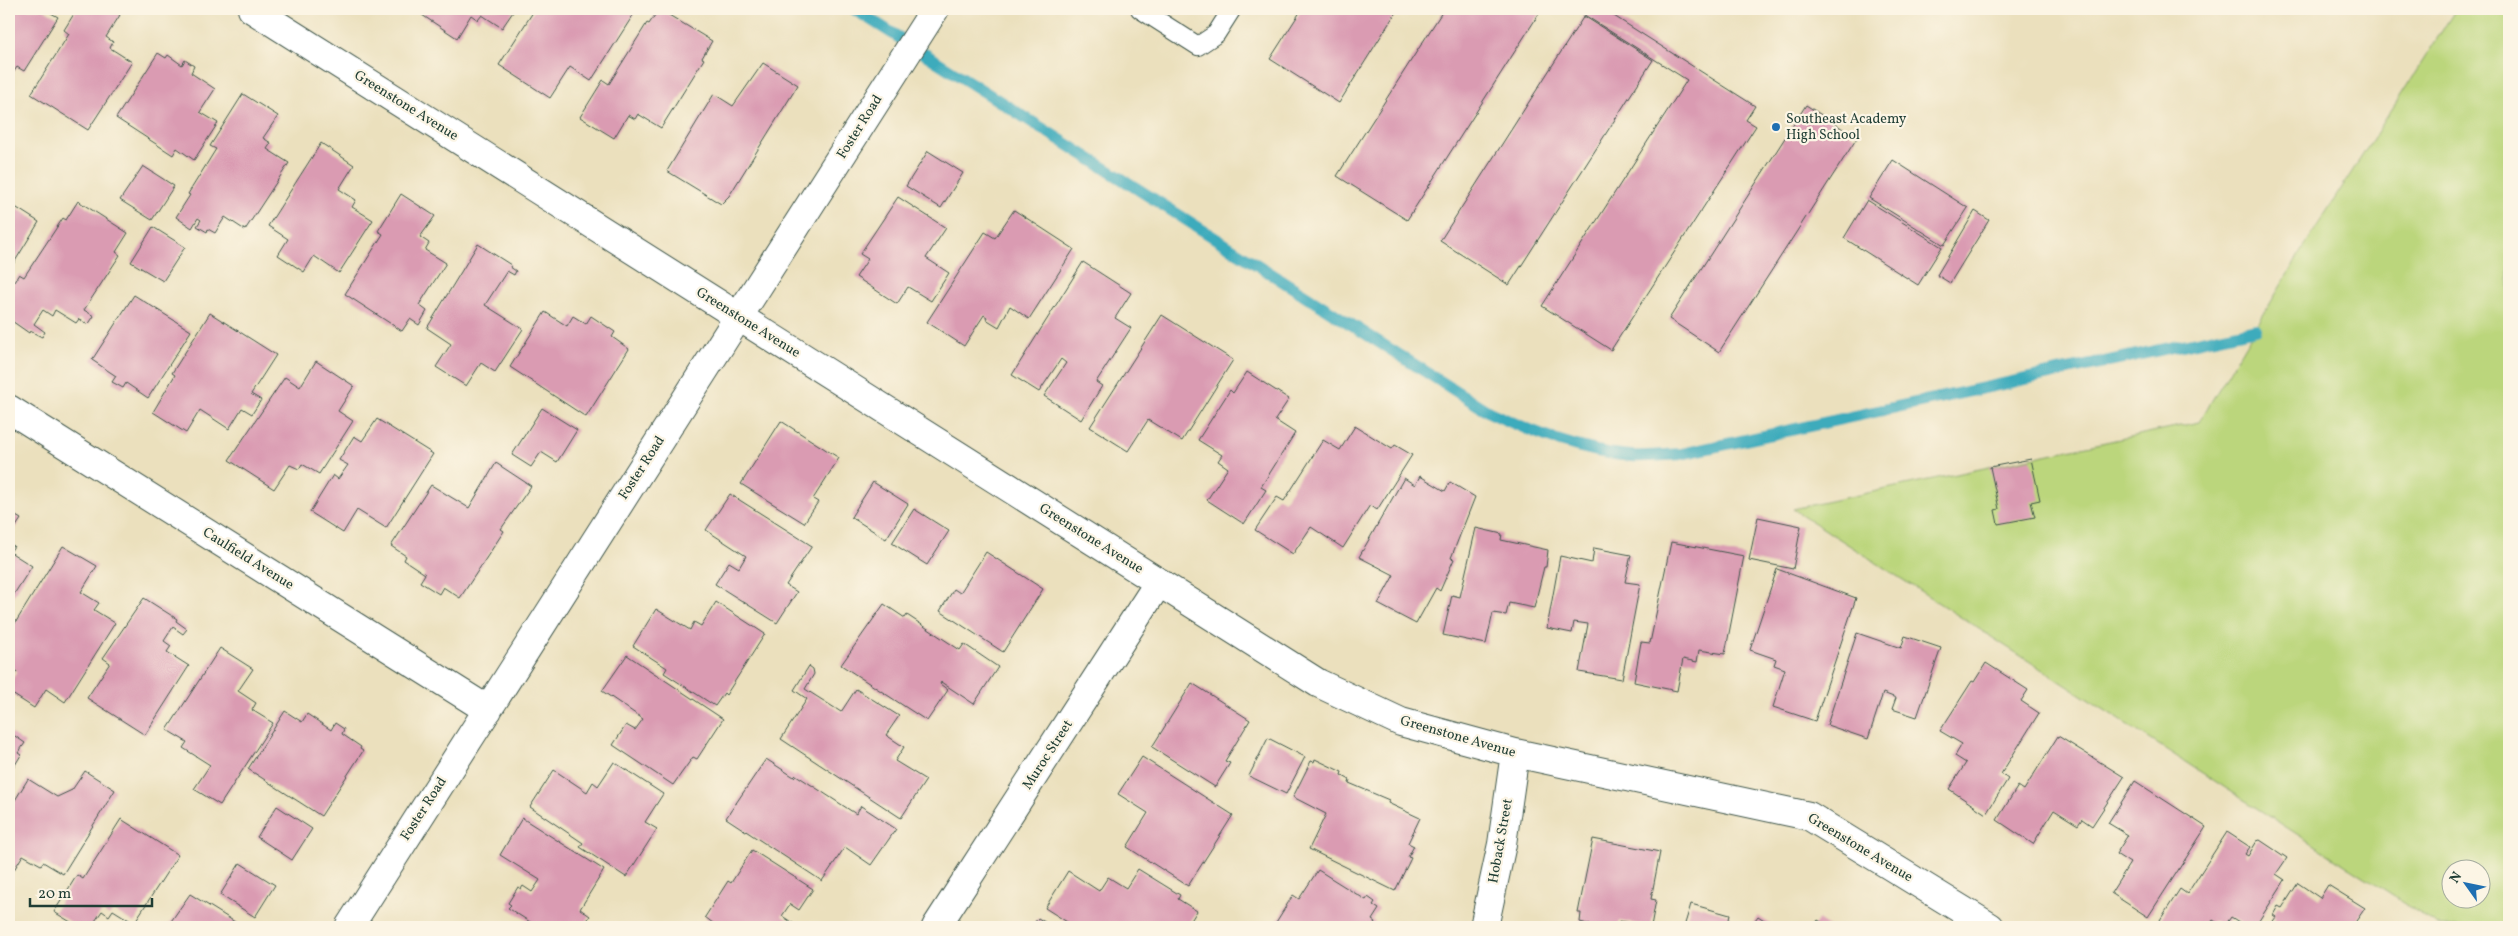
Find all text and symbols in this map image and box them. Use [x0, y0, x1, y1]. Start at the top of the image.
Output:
street label: Greenstone Avenue [350, 66, 462, 146]
street label: Foster Road [833, 91, 887, 163]
place label: Southeast Academy High School [1786, 110, 1907, 145]
marker: Southeast Academy High School [1770, 121, 1782, 133]
street label: Greenstone Avenue [692, 283, 804, 363]
street label: Foster Road [614, 432, 670, 503]
street label: Greenstone Avenue [1035, 499, 1147, 579]
street label: Caulfield Avenue [199, 523, 298, 595]
street label: Greenstone Avenue [1398, 711, 1518, 763]
street label: Muroc Street [1018, 716, 1078, 794]
street label: Foster Road [396, 773, 452, 844]
street label: Hoback Street [1484, 797, 1518, 885]
street label: Greenstone Avenue [1804, 809, 1916, 887]
north arrow [2440, 858, 2490, 908]
text: N [2446, 868, 2467, 887]
scale bar [30, 876, 152, 908]
text: 20 m [38, 884, 71, 905]

